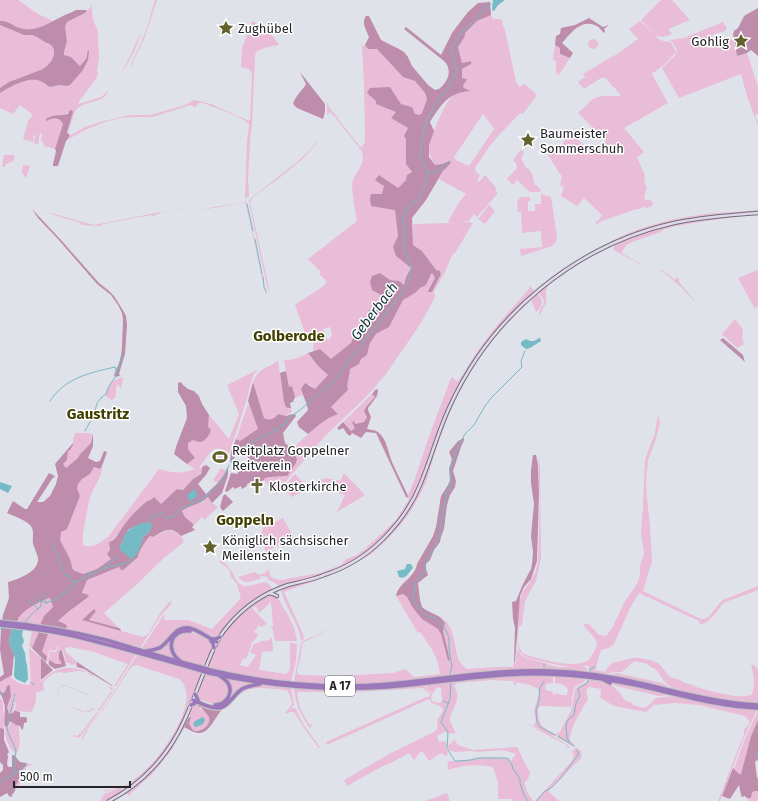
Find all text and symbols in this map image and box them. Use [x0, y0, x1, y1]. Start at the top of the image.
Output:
place icon: Zughübel [217, 19, 235, 37]
place label: Zughübel [238, 21, 293, 36]
place icon: Gohlig [732, 32, 750, 50]
place label: Gohlig [691, 34, 729, 49]
place label: Baumeister Sommerschuh [540, 126, 624, 156]
place icon: Baumeister Sommerschuh [519, 131, 537, 149]
water label: Geberbach [347, 279, 401, 343]
district label: Golberode [253, 327, 325, 345]
district label: Gaustritz [67, 405, 129, 423]
place label: Reitplatz Goppelner Reitverein [232, 443, 349, 473]
sports icon: Reitplatz Goppelner Reitverein [211, 448, 229, 466]
church icon: Klosterkirche [248, 477, 266, 495]
place label: Klosterkirche [269, 479, 347, 494]
district label: Goppeln [216, 511, 274, 529]
place label: Königlich sächsischer Meilenstein [222, 533, 348, 563]
place icon: Königlich sächsischer Meilenstein [201, 538, 219, 556]
road number: A 17 [325, 676, 355, 696]
scale bar [14, 763, 130, 789]
text: 500 m [20, 770, 53, 784]

